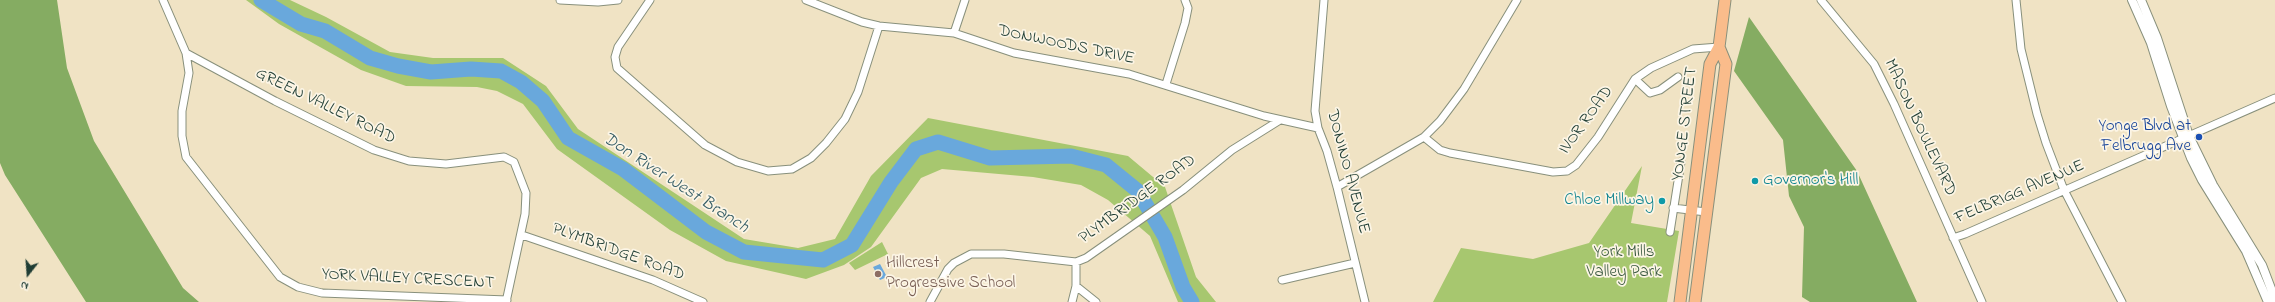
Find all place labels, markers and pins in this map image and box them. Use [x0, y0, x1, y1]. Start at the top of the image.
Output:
place label: Yonge Blvd at Felbrugg Ave [2098, 117, 2191, 157]
marker: Yonge Blvd at Felbrugg Ave [2194, 132, 2204, 142]
place label: Governor's Hill [1763, 171, 1858, 191]
marker: Governor's Hill [1750, 176, 1760, 186]
place label: Chloe Millway [1564, 191, 1654, 211]
marker: Chloe Millway [1657, 196, 1667, 206]
place label: Hillcrest Progressive School [886, 254, 1015, 294]
marker: Hillcrest Progressive School [873, 269, 883, 279]

